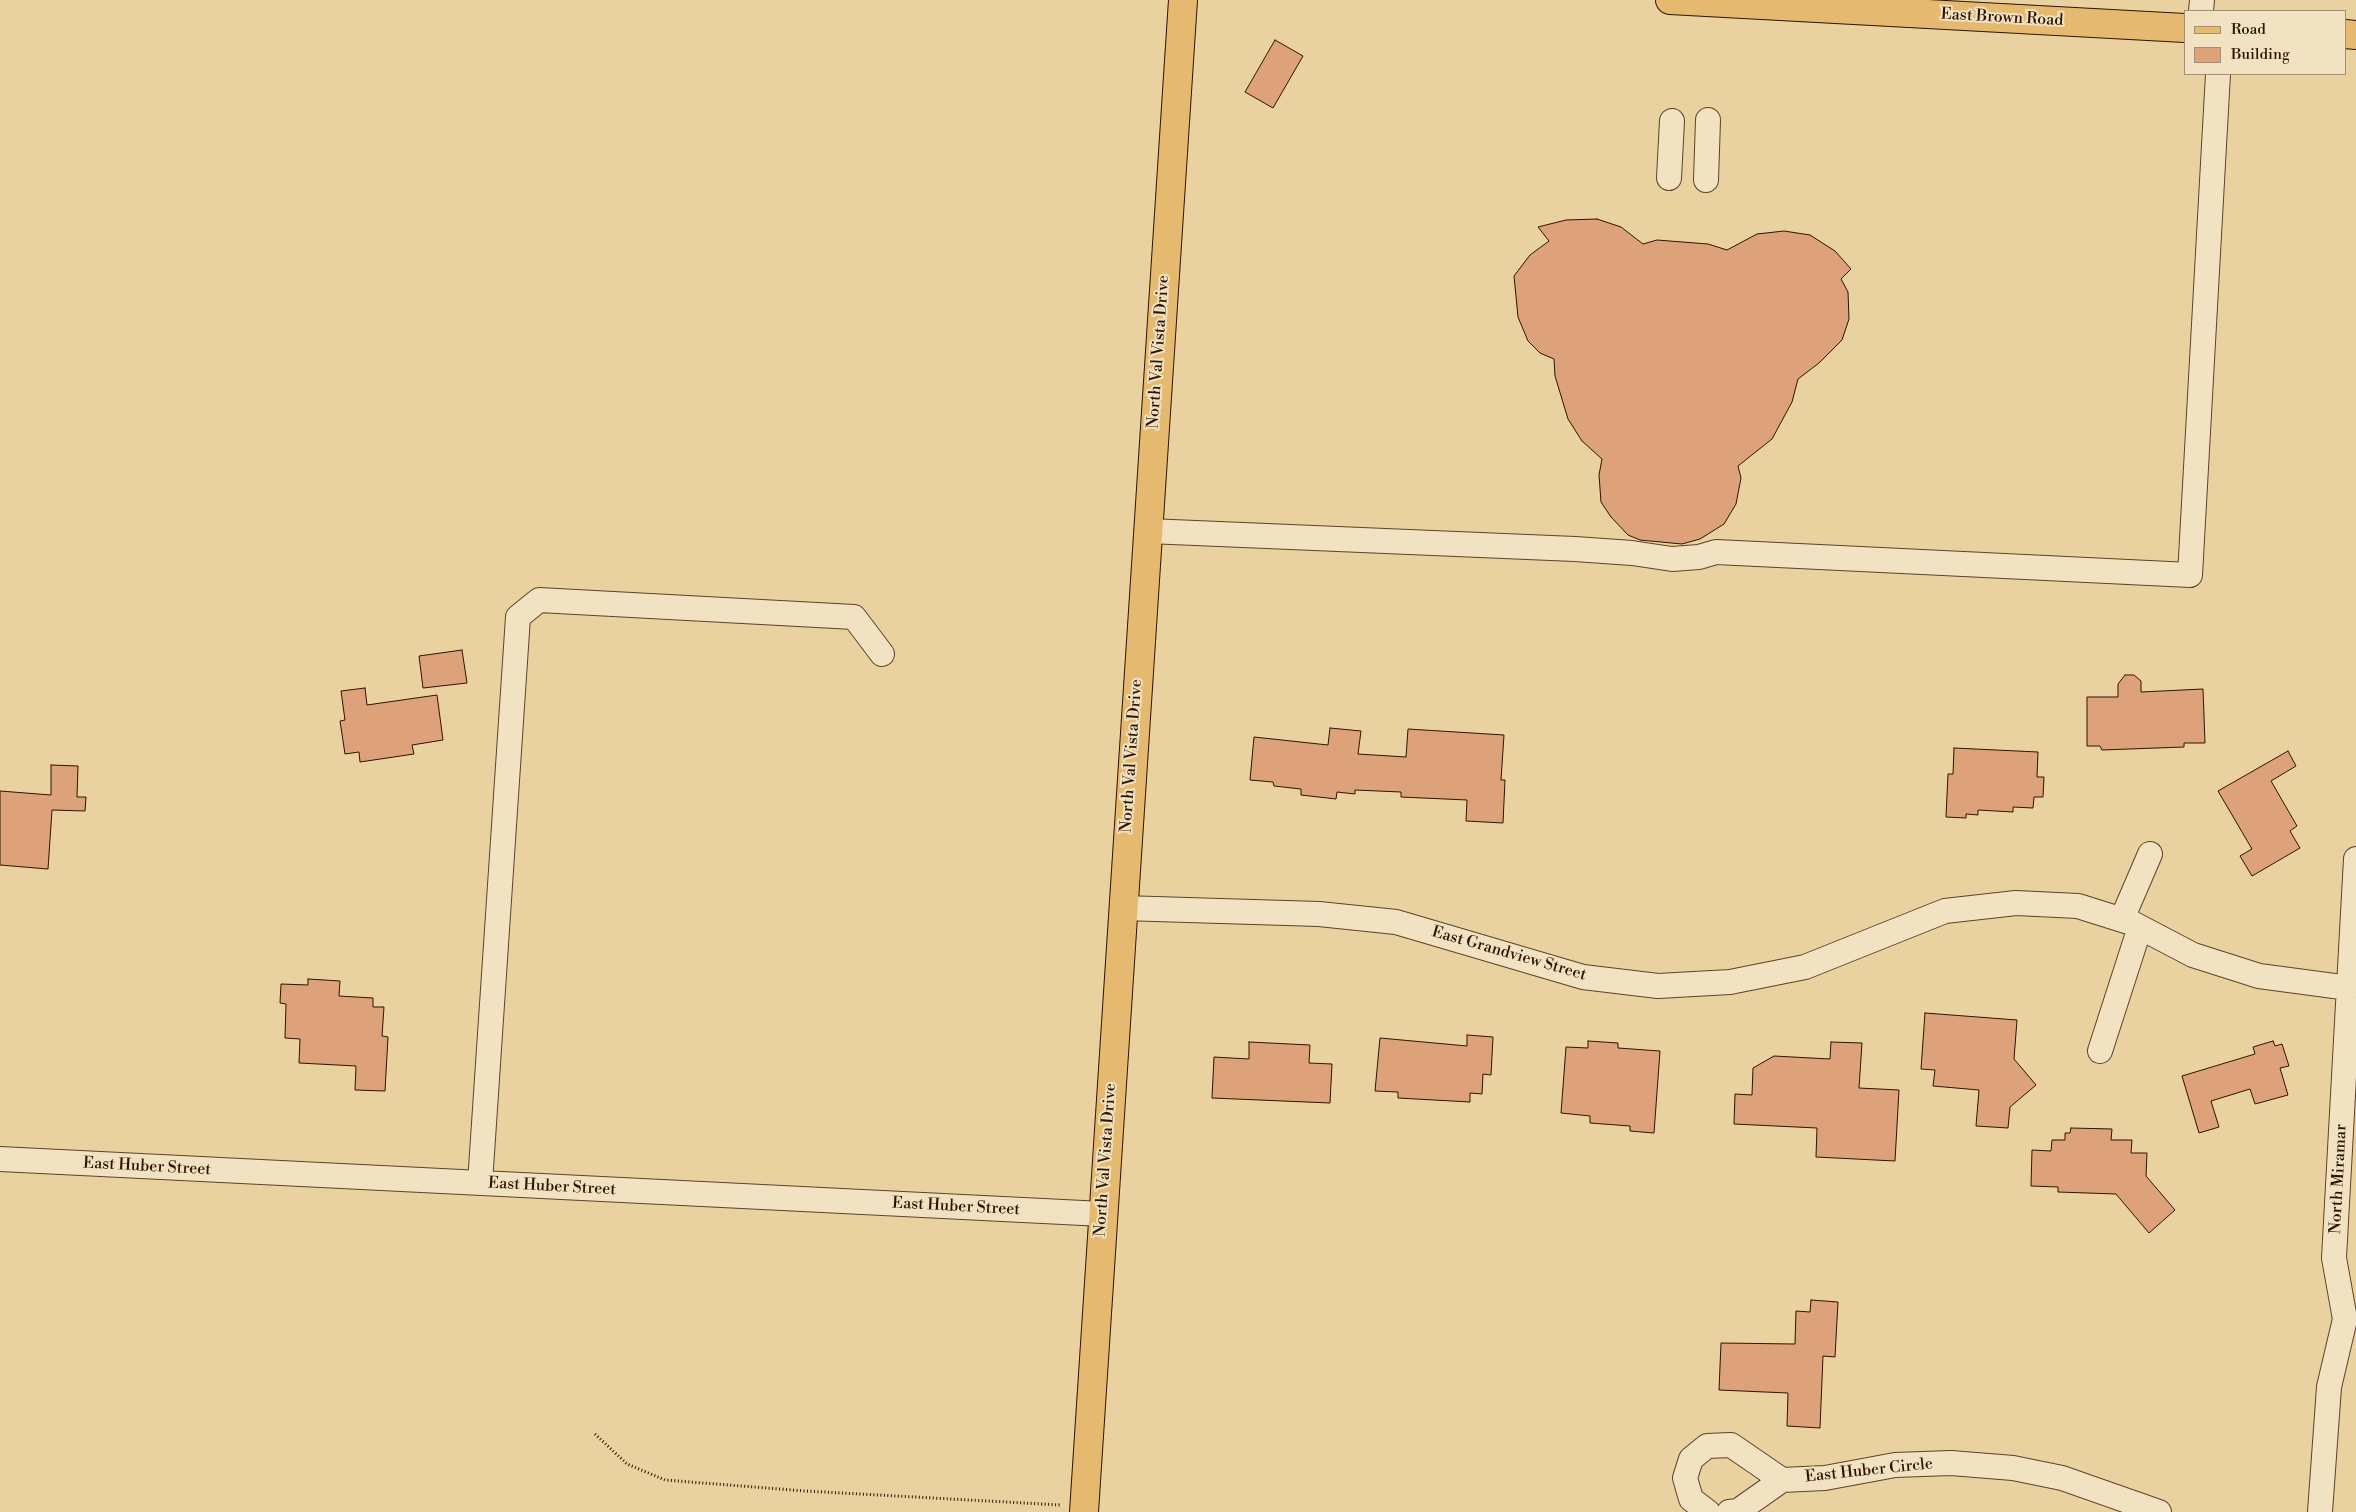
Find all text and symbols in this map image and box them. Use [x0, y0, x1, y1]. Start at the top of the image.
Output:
street label: East Brown Road [1940, 5, 2064, 31]
legend [2184, 10, 2346, 75]
text: Road [2231, 20, 2266, 39]
text: Building [2231, 45, 2290, 64]
street label: North Val Vista Drive [1144, 275, 1174, 429]
street label: North Val Vista Drive [1117, 679, 1147, 833]
street label: East Grandview Street [1430, 923, 1588, 985]
street label: North Val Vista Drive [1091, 1083, 1121, 1237]
street label: North Miramar [2327, 1124, 2351, 1234]
street label: East Huber Street [83, 1154, 211, 1180]
street label: East Huber Street [488, 1174, 616, 1200]
street label: East Huber Street [892, 1194, 1020, 1220]
street label: East Huber Circle [1804, 1455, 1934, 1487]

